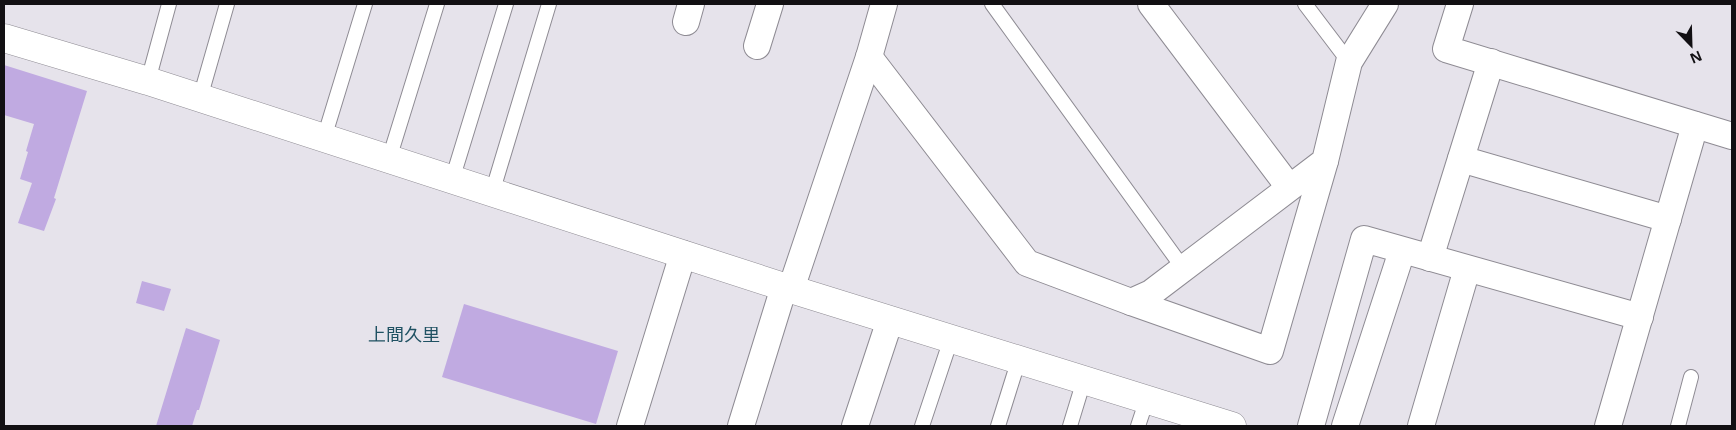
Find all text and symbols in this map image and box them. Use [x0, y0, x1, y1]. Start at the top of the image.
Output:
north arrow [1666, 20, 1716, 70]
text: N [1687, 46, 1705, 68]
district label: 上間久里 [368, 322, 440, 346]

